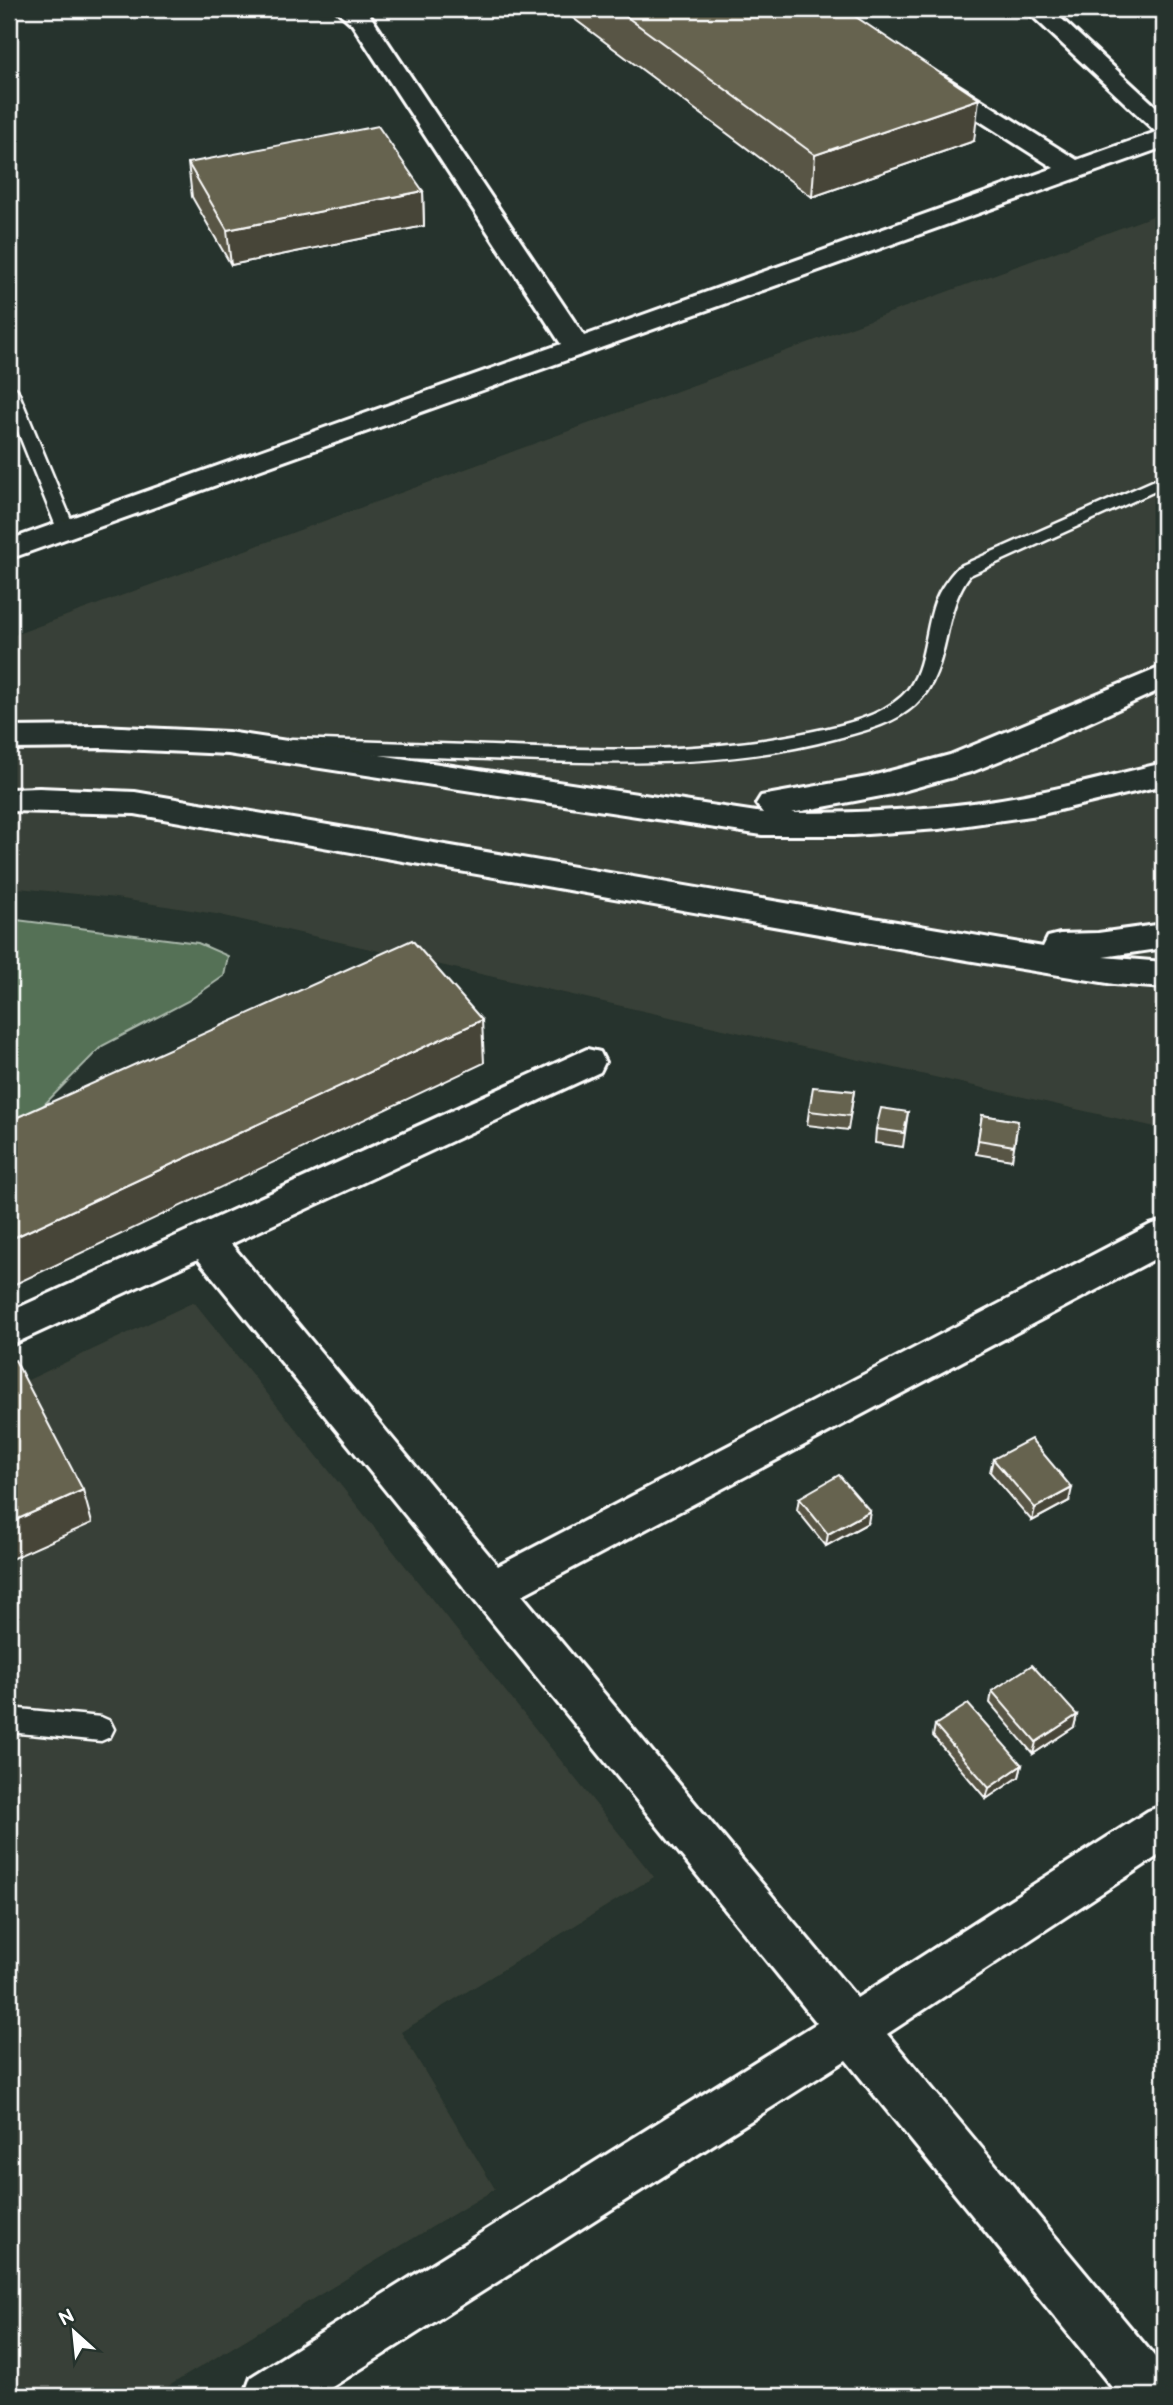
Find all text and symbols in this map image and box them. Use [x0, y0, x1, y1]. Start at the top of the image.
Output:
north arrow [38, 2296, 108, 2366]
text: N [55, 2305, 79, 2332]

